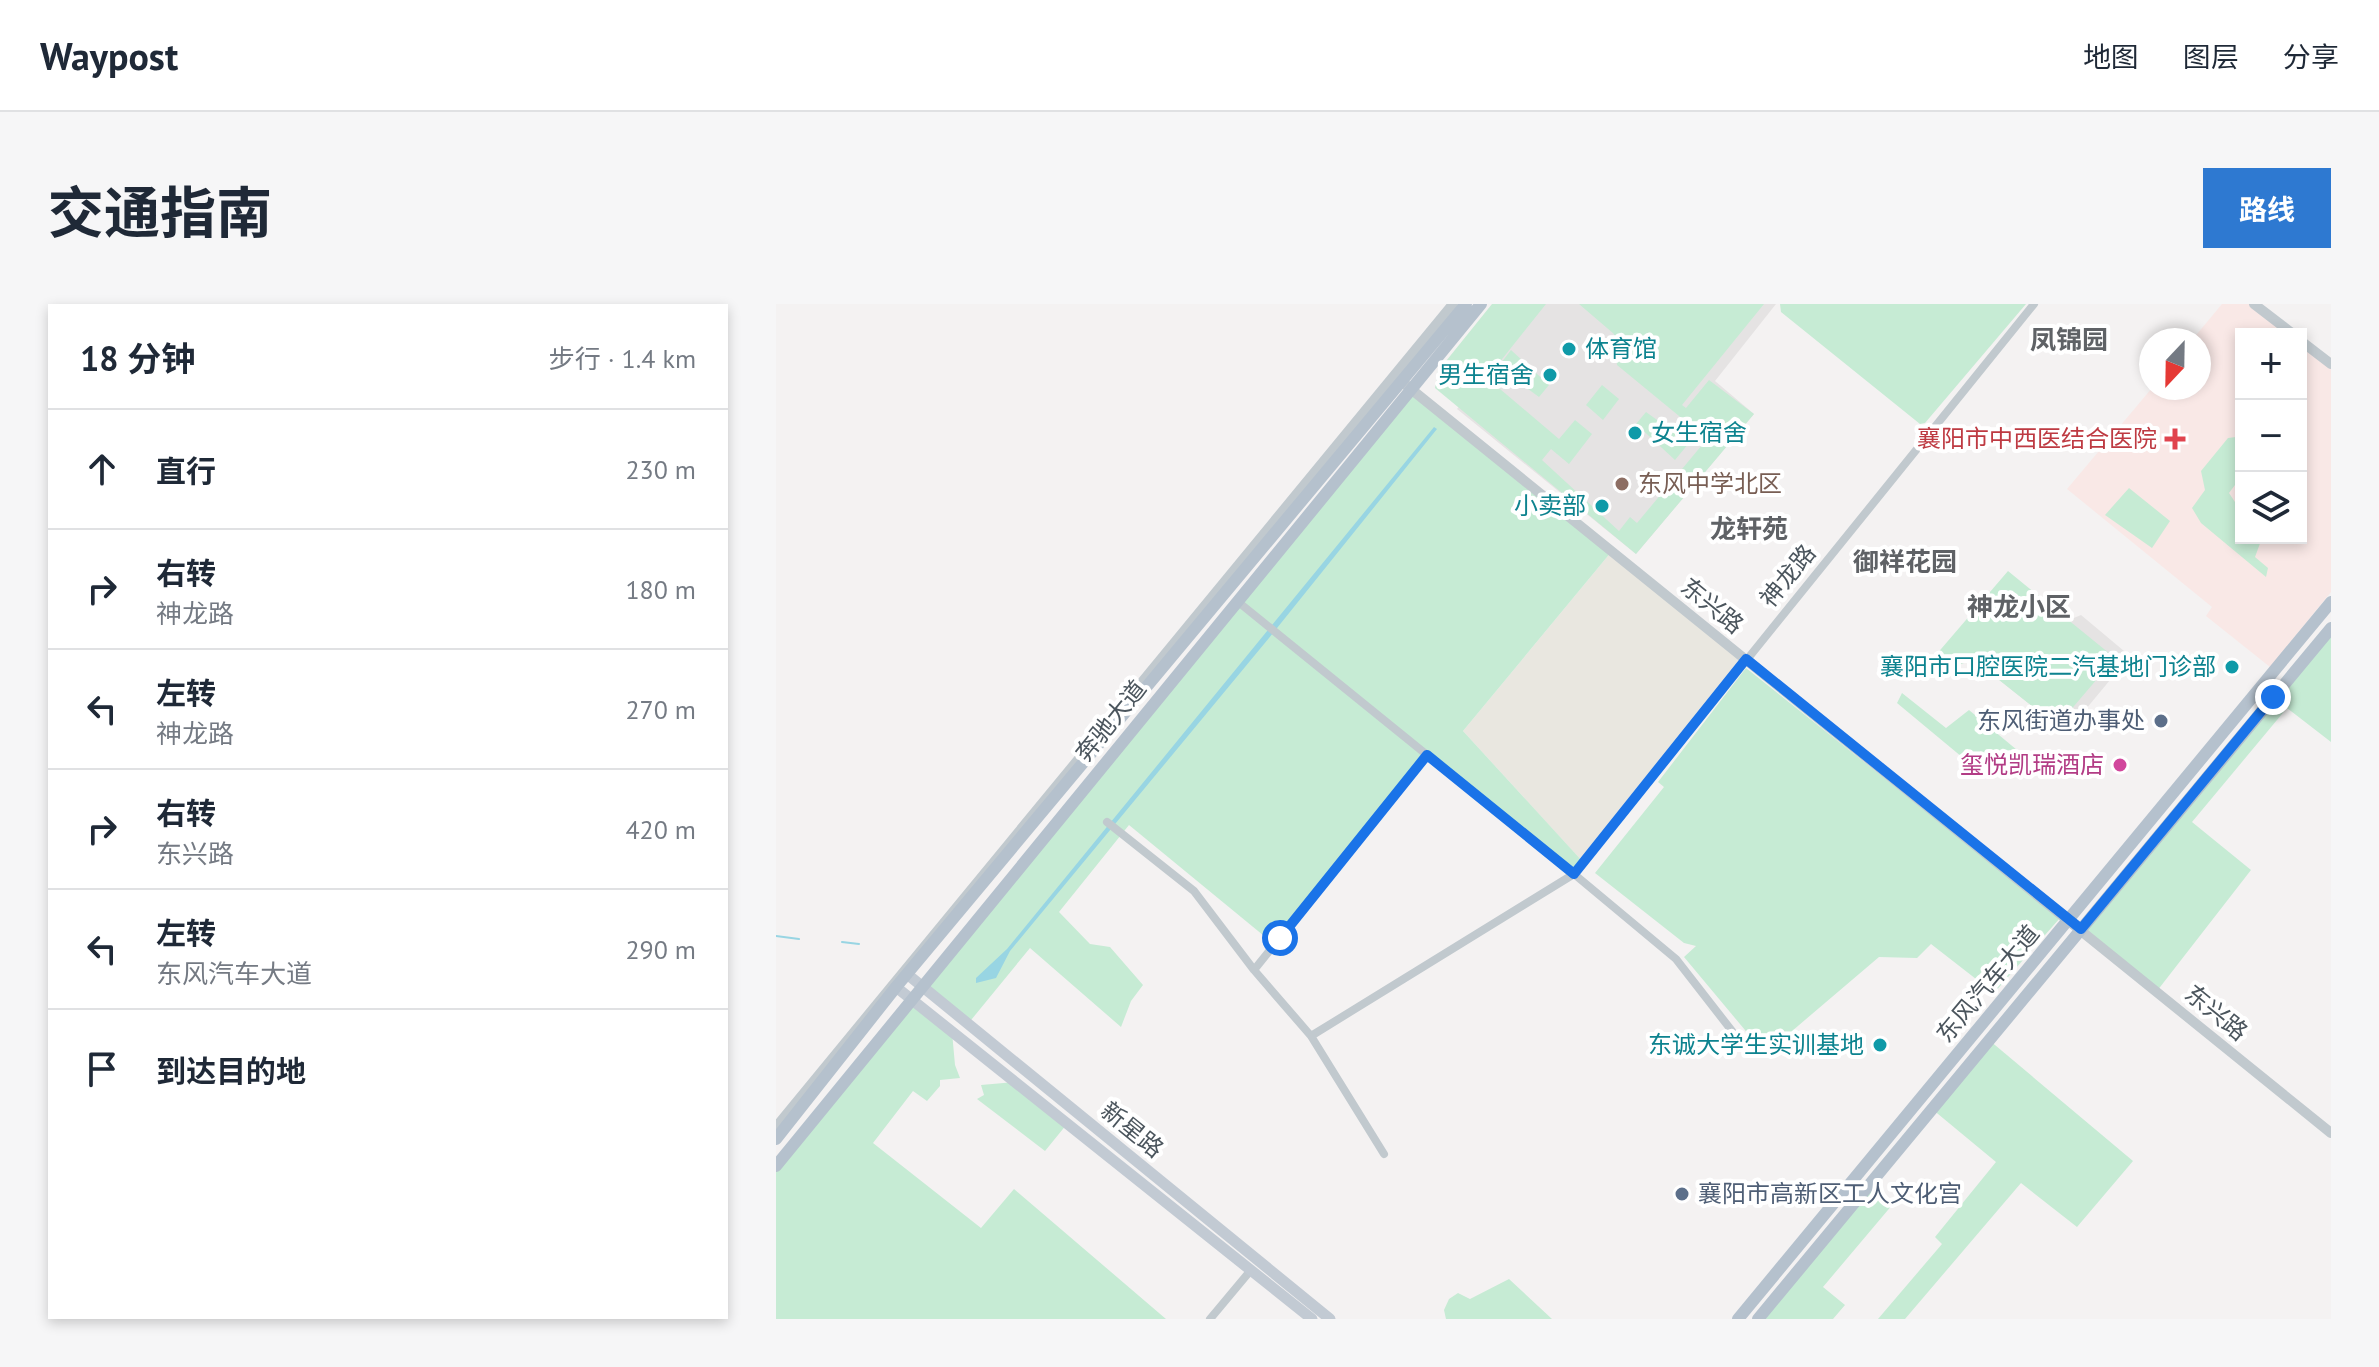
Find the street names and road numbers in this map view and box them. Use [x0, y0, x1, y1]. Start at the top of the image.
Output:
street label: 神龙路 [1753, 538, 1822, 613]
street label: 东兴路 [1675, 571, 1750, 640]
street label: 奔驰大道 [1068, 674, 1153, 768]
street label: 东风汽车大道 [1929, 919, 2046, 1049]
street label: 东兴路 [2179, 978, 2254, 1047]
street label: 新星路 [1095, 1095, 1170, 1164]

